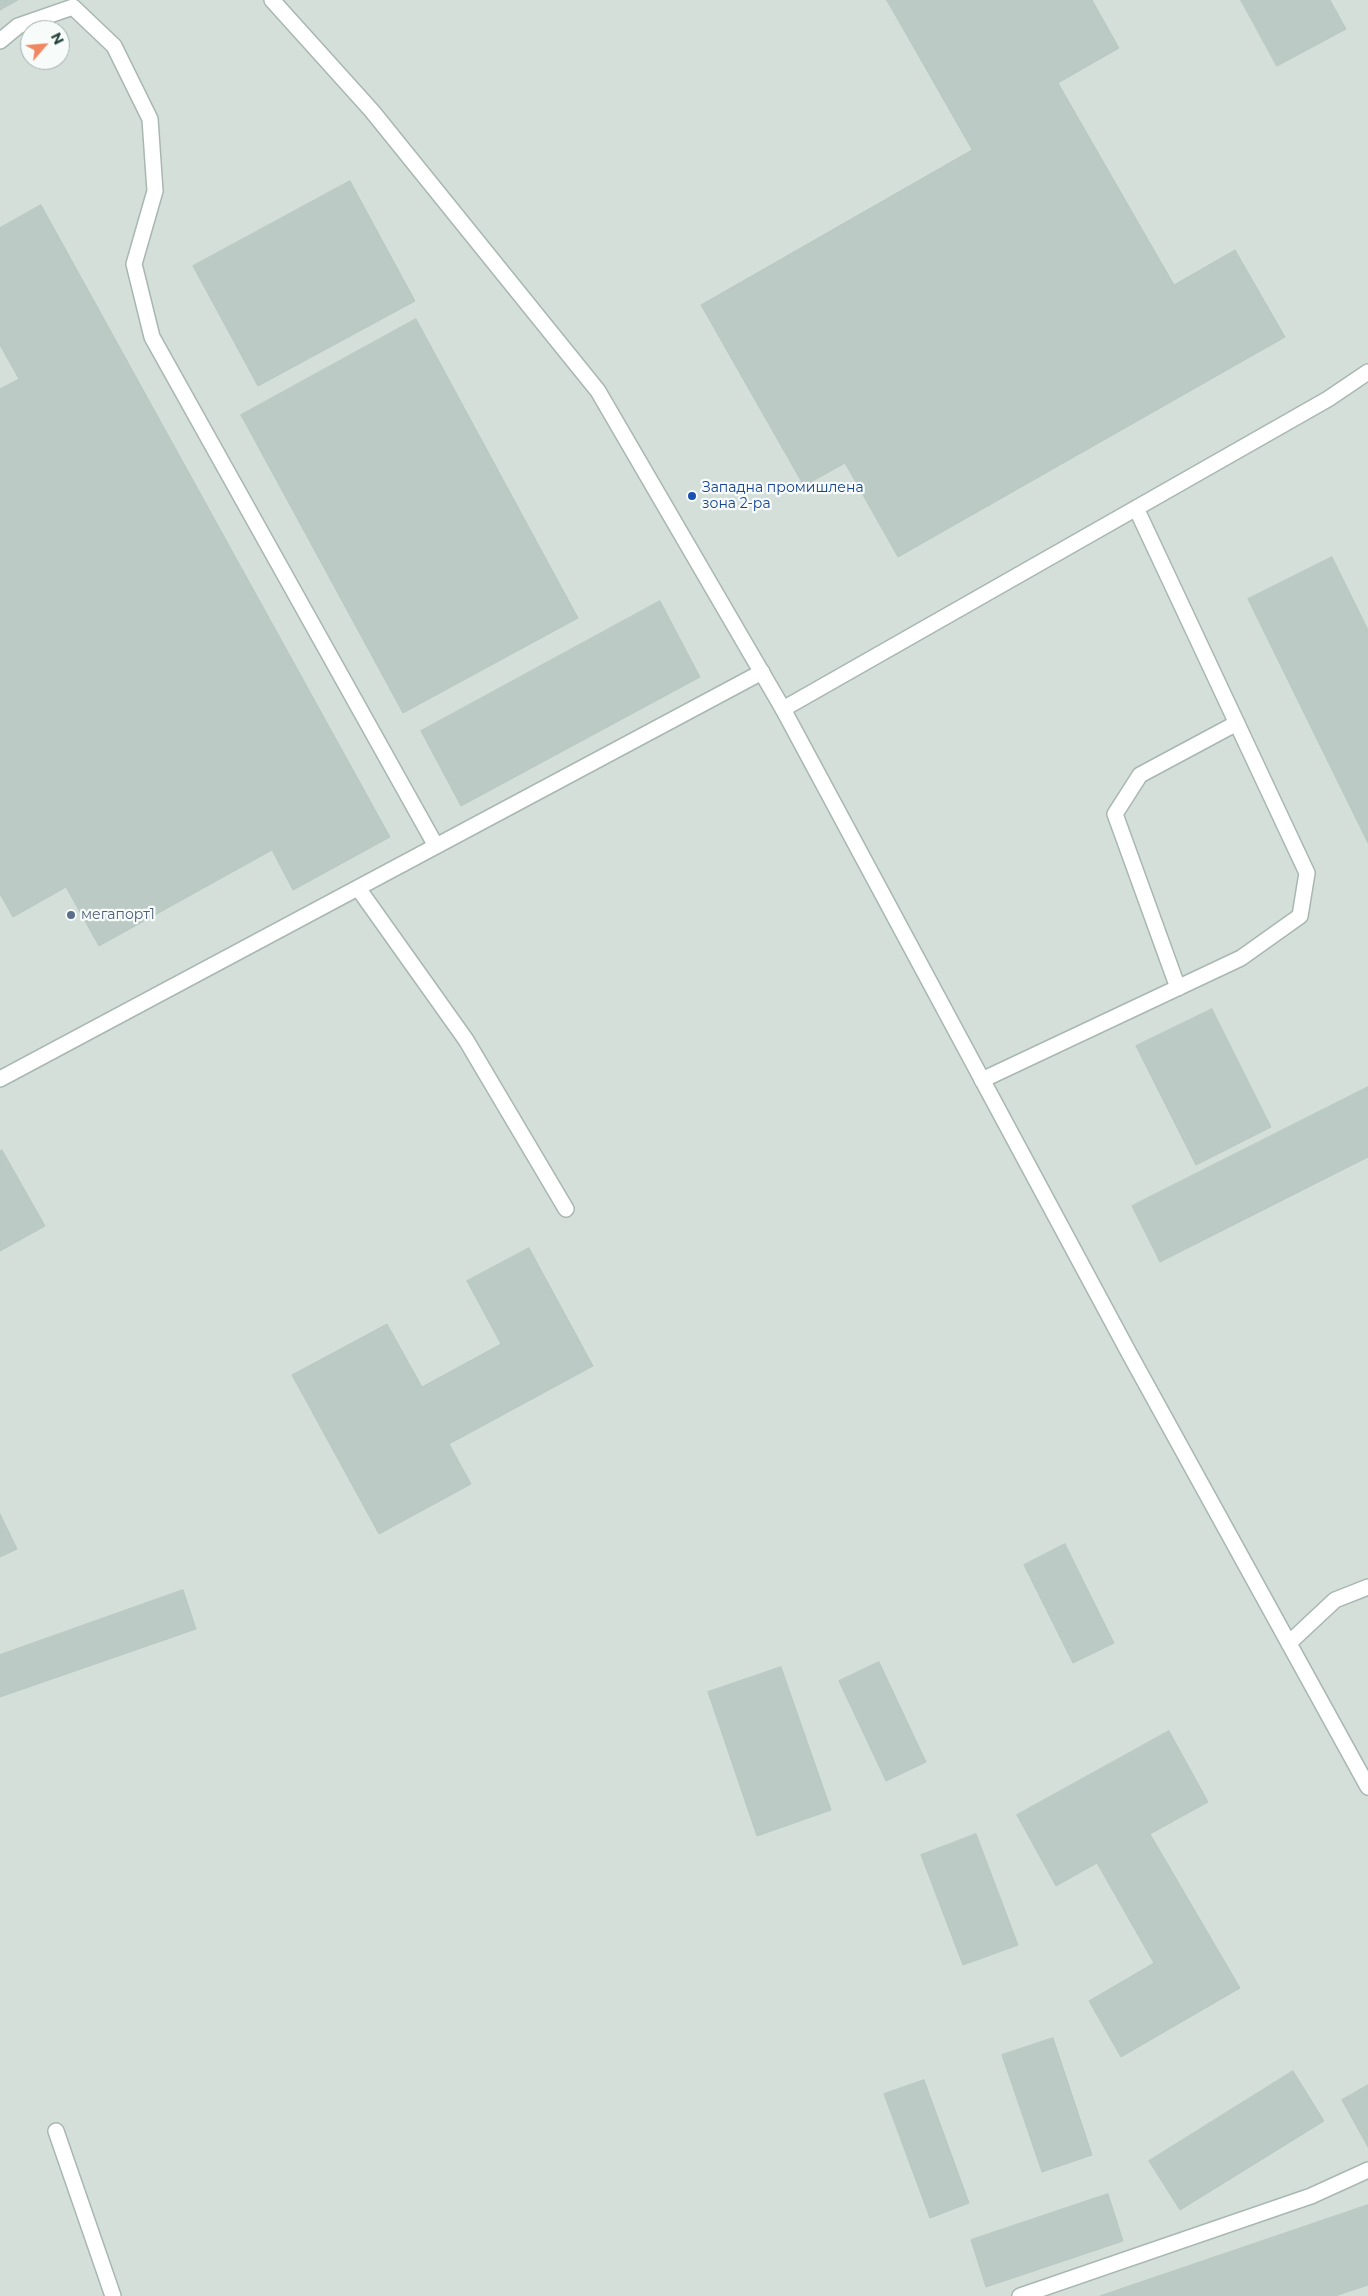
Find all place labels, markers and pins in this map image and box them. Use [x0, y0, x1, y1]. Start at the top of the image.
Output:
place label: Западна промишлена зона 2-ра [702, 480, 864, 512]
marker: Западна промишлена зона 2-ра [686, 490, 698, 502]
place label: мегапорт1 [81, 907, 155, 923]
marker: мегапорт1 [65, 909, 77, 921]

